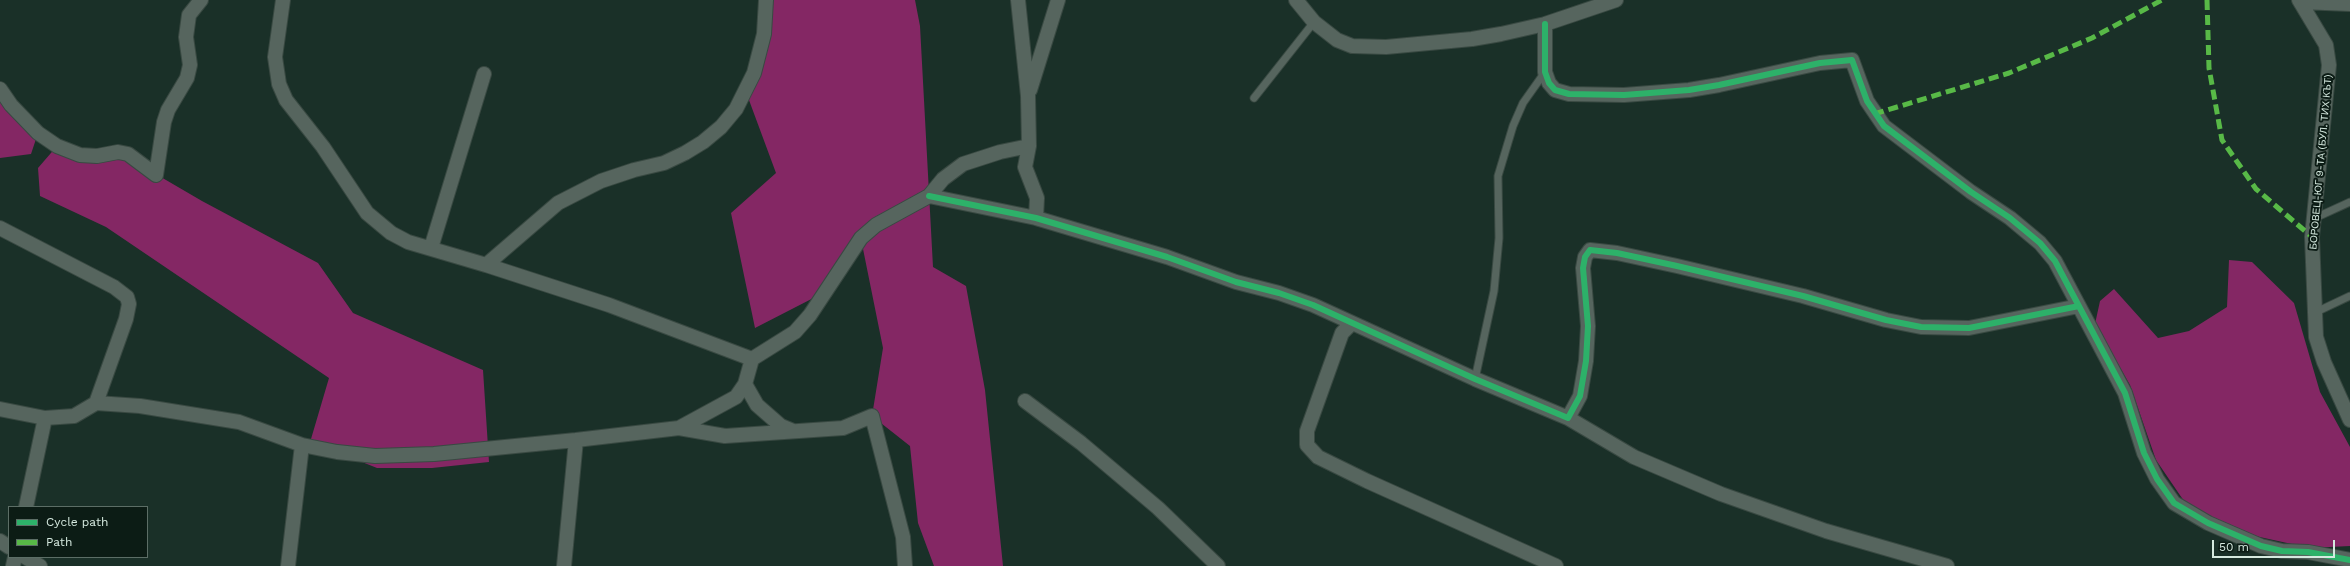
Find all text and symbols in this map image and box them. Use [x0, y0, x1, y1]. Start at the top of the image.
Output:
street label: БОРОВЕЦ-ЮГ 9-ТА (БУЛ. ТИХ КЪТ) [2307, 74, 2335, 250]
legend [8, 506, 148, 558]
text: Cycle path [46, 515, 108, 529]
scale bar [2214, 532, 2337, 558]
text: Path [46, 535, 72, 549]
text: 50 m [2219, 540, 2249, 554]

